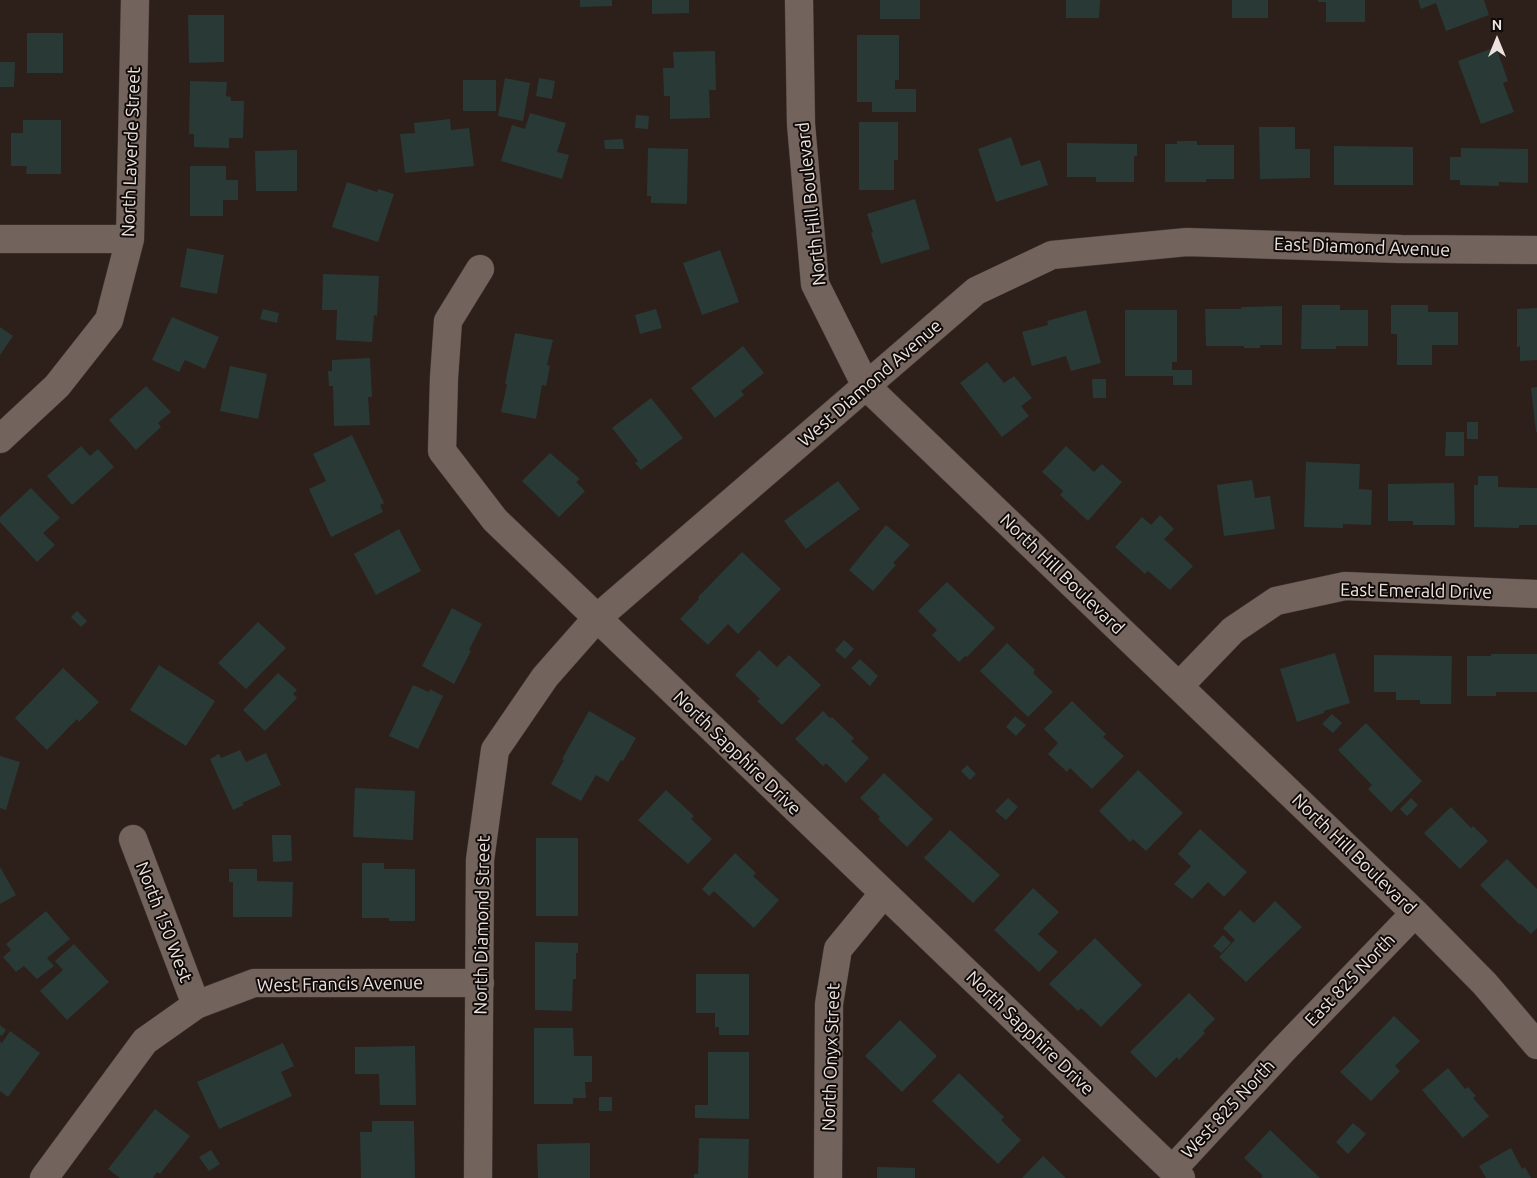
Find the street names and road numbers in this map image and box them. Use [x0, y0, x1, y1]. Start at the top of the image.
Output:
street label: North Laverde Street [117, 66, 145, 238]
street label: North Hill Boulevard [792, 121, 830, 287]
street label: East Diamond Avenue [1274, 233, 1450, 261]
street label: West Diamond Avenue [794, 315, 946, 451]
street label: North Hill Boulevard [995, 509, 1129, 639]
street label: East Emerald Drive [1340, 579, 1492, 603]
street label: North Sapphire Drive [669, 686, 805, 820]
street label: North Hill Boulevard [1287, 789, 1421, 919]
street label: North Diamond Street [470, 835, 494, 1015]
street label: North 150 West [131, 859, 197, 985]
street label: East 825 North [1300, 929, 1400, 1031]
street label: North Sapphire Drive [962, 966, 1098, 1100]
street label: West Francis Avenue [257, 972, 423, 996]
street label: North Onyx Street [818, 983, 844, 1131]
street label: West 825 North [1177, 1055, 1279, 1163]

